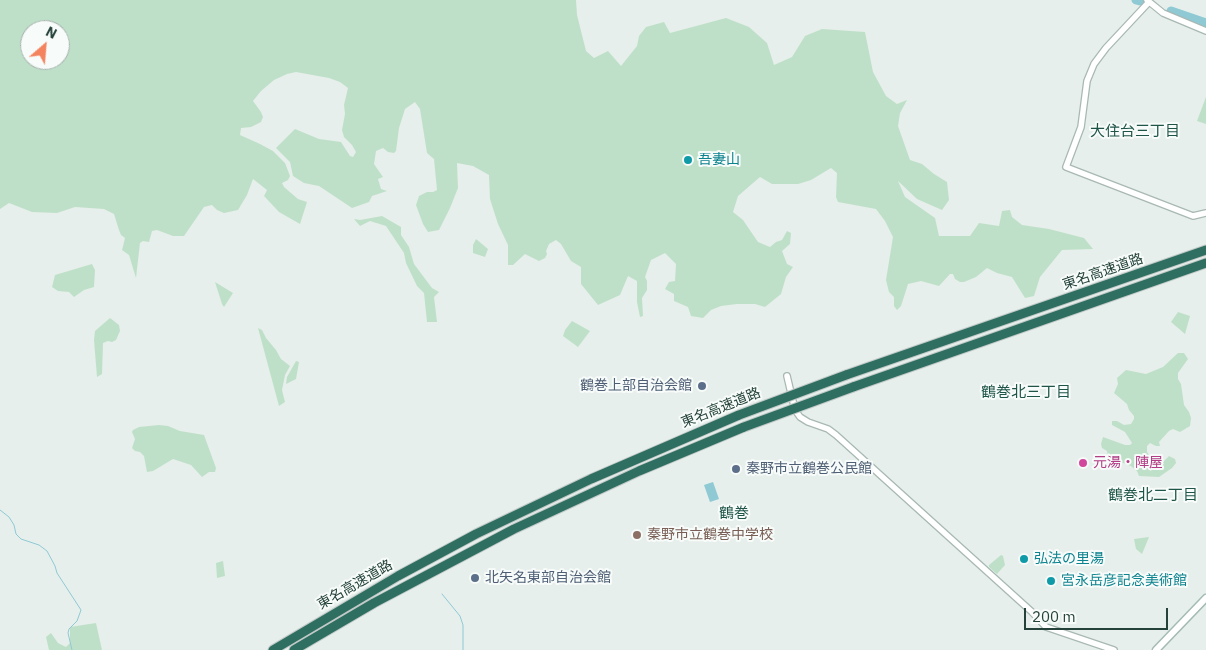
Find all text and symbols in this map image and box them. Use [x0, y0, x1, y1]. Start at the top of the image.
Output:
north arrow [20, 20, 70, 70]
text: N [43, 22, 60, 43]
district label: 大住台三丁目 [1090, 123, 1180, 141]
place label: 吾妻山 [698, 152, 740, 168]
marker: 吾妻山 [682, 154, 694, 166]
street label: 東名高速道路 [1061, 250, 1145, 294]
place label: 鶴巻上部自治会館 [580, 378, 692, 394]
marker: 鶴巻上部自治会館 [696, 380, 708, 392]
street label: 東名高速道路 [679, 384, 763, 432]
district label: 鶴巻北三丁目 [981, 384, 1071, 402]
place label: 元湯・陣屋 [1093, 455, 1163, 471]
marker: 元湯・陣屋 [1077, 457, 1089, 469]
place label: 秦野市立鶴巻公民館 [746, 461, 872, 477]
marker: 秦野市立鶴巻公民館 [730, 463, 742, 475]
district label: 鶴巻北二丁目 [1108, 487, 1198, 505]
district label: 鶴巻 [719, 505, 749, 523]
place label: 秦野市立鶴巻中学校 [647, 527, 773, 543]
marker: 秦野市立鶴巻中学校 [631, 529, 643, 541]
place label: 弘法の里湯 [1034, 551, 1104, 567]
marker: 弘法の里湯 [1018, 553, 1030, 565]
street label: 東名高速道路 [314, 557, 396, 613]
place label: 北矢名東部自治会館 [485, 570, 611, 586]
marker: 北矢名東部自治会館 [469, 572, 481, 584]
place label: 宮永岳彦記念美術館 [1061, 573, 1187, 589]
marker: 宮永岳彦記念美術館 [1045, 575, 1057, 587]
scale bar [1026, 598, 1170, 630]
text: 200 m [1032, 607, 1076, 626]

